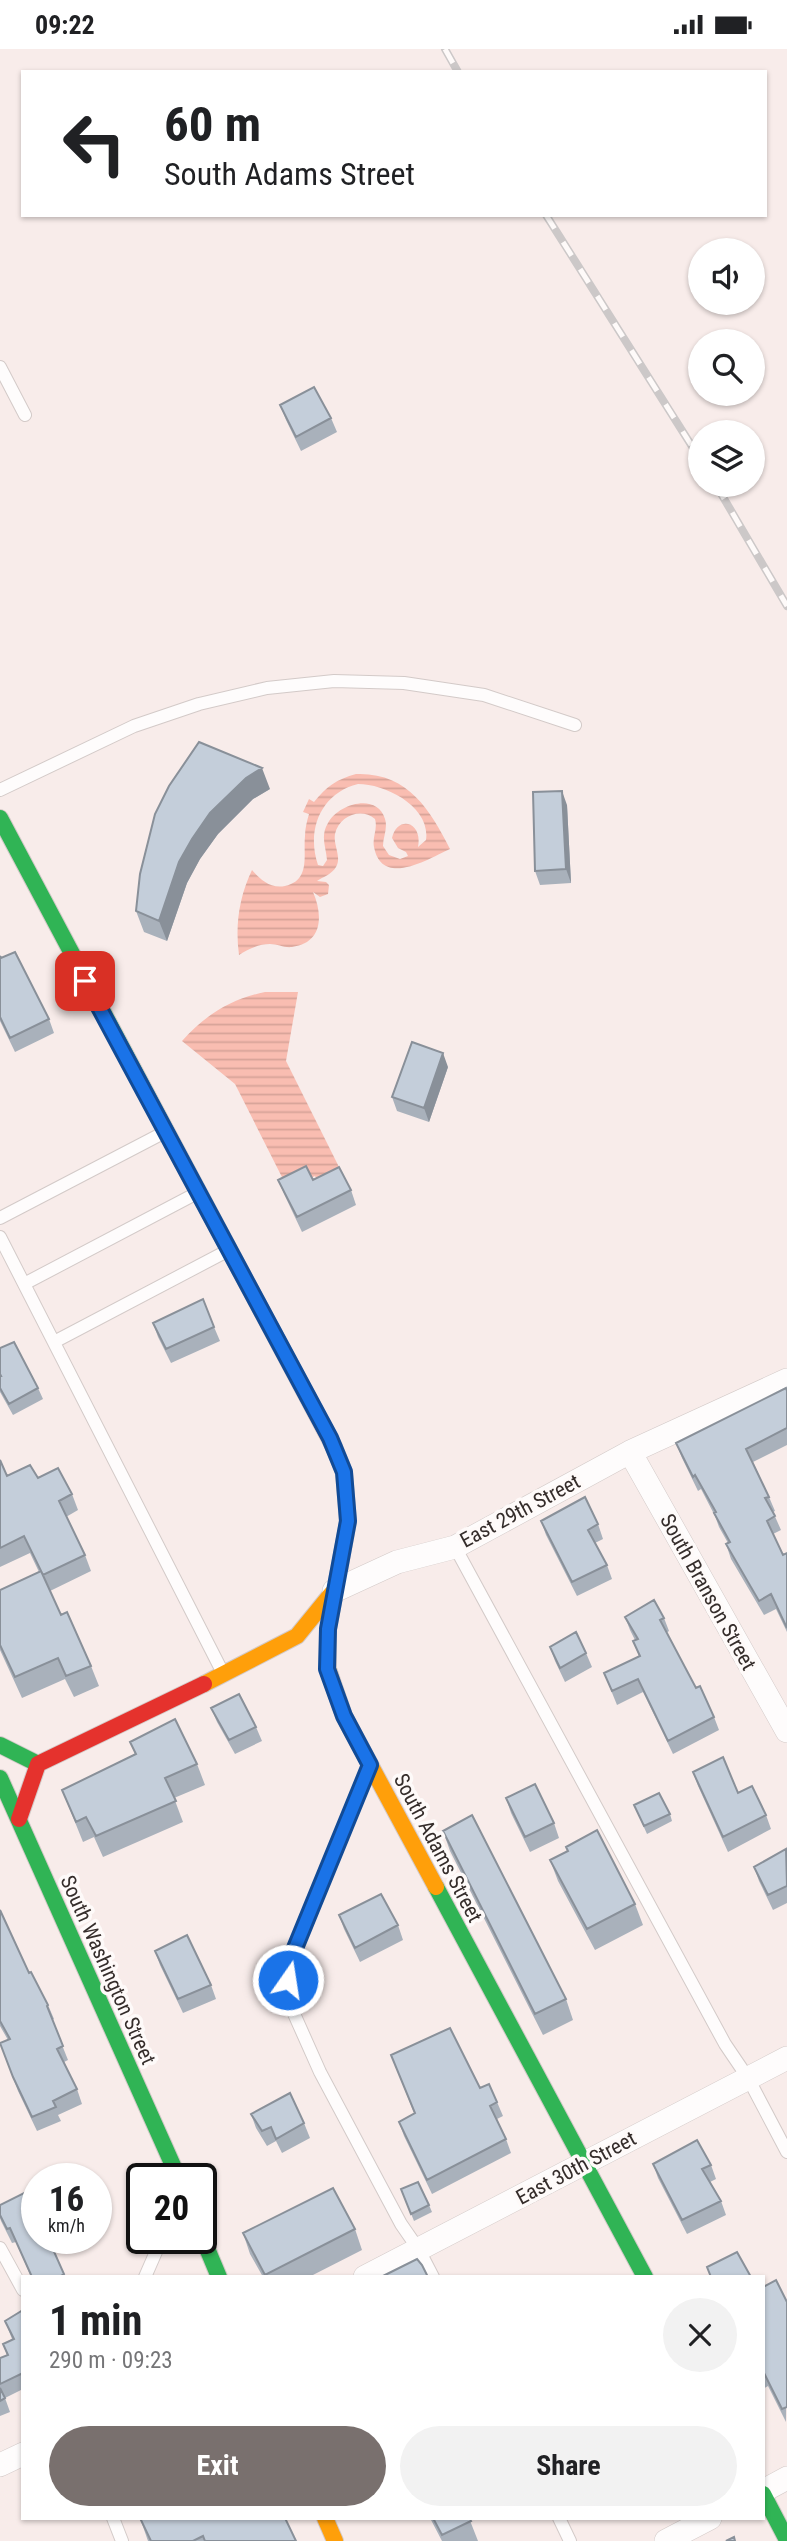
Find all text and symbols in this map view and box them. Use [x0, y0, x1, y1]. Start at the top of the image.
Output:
text: 09:22 [35, 10, 95, 40]
text: 60 m [164, 96, 261, 153]
icon: left [49, 98, 140, 189]
text: South Adams Street [164, 155, 415, 193]
map controls [688, 238, 765, 497]
button: sound [688, 238, 765, 315]
button: search [688, 329, 765, 406]
button: layers [688, 420, 765, 497]
pin [55, 951, 115, 1011]
icon: arrive [66, 962, 104, 1000]
street label: East 29th Street [456, 1469, 584, 1553]
street label: South Branson Street [655, 1510, 761, 1674]
street label: South Adams Street [389, 1770, 487, 1926]
street label: South Washington Street [55, 1872, 161, 2068]
position arrow [251, 1943, 325, 2017]
street label: East 30th Street [512, 2126, 640, 2210]
speed limit sign: 20 [126, 2163, 217, 2254]
text: 16 [49, 2179, 84, 2220]
text: km/h [48, 2215, 85, 2236]
text: 1 min [49, 2296, 142, 2345]
button: close [663, 2298, 737, 2372]
text: 290 m · 09:23 [49, 2347, 173, 2374]
button: Exit [49, 2426, 386, 2506]
button: Share [400, 2426, 737, 2506]

